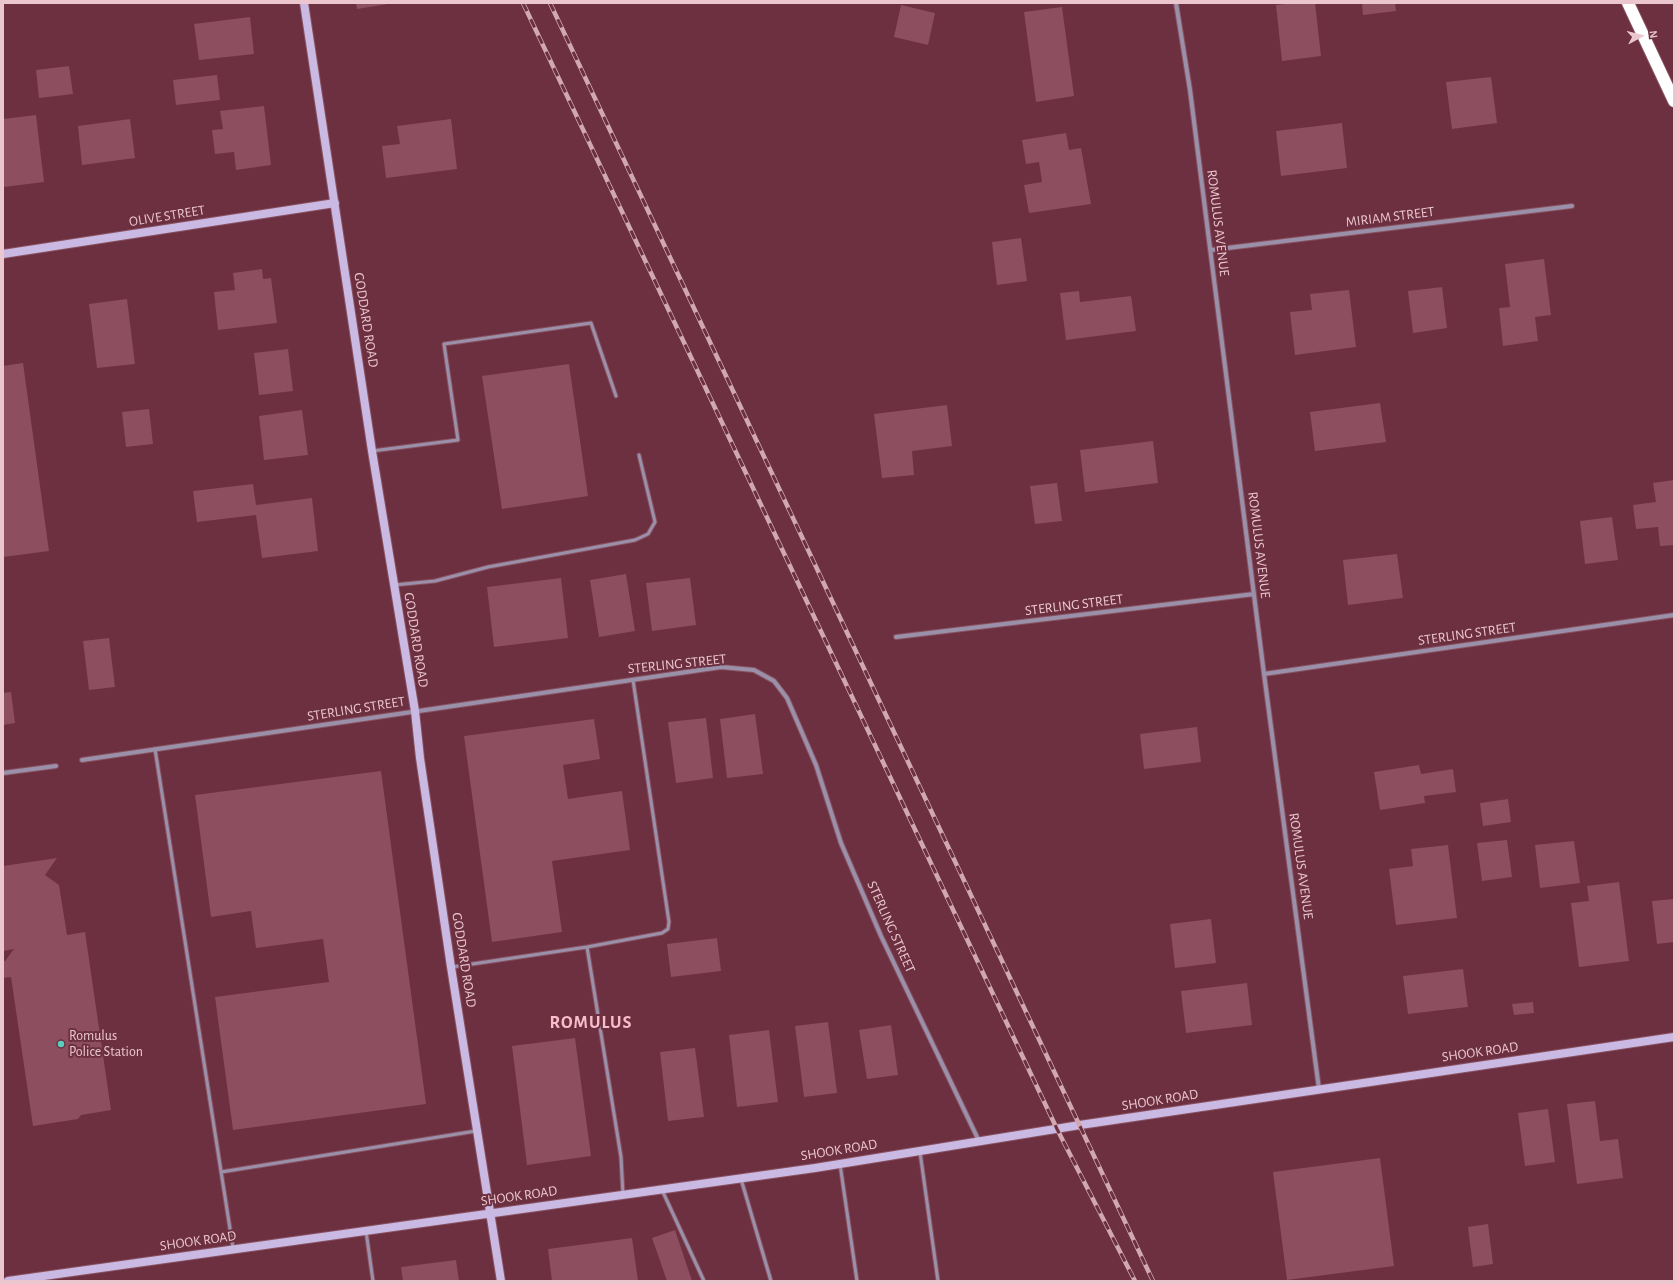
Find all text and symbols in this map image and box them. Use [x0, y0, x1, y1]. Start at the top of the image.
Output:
north arrow [1621, 16, 1661, 56]
text: N [1647, 30, 1659, 39]
street label: ROMULUS AVENUE [1203, 169, 1233, 277]
street label: OLIVE STREET [128, 202, 206, 230]
street label: MIRIAM STREET [1345, 203, 1435, 231]
street label: GODDARD ROAD [350, 271, 382, 369]
street label: ROMULUS AVENUE [1244, 491, 1274, 599]
street label: GODDARD ROAD [400, 591, 432, 689]
street label: STERLING STREET [1024, 591, 1124, 619]
street label: STERLING STREET [1417, 619, 1517, 649]
street label: STERLING STREET [627, 650, 727, 678]
street label: STERLING STREET [306, 693, 406, 725]
street label: ROMULUS AVENUE [1285, 812, 1317, 920]
street label: STERLING STREET [863, 878, 919, 976]
street label: GODDARD ROAD [448, 911, 480, 1009]
district label: ROMULUS [550, 1012, 632, 1034]
place label: Romulus Police Station [69, 1028, 143, 1060]
street label: SHOOK ROAD [1441, 1038, 1519, 1066]
marker: Romulus Police Station [56, 1039, 66, 1049]
street label: SHOOK ROAD [1121, 1086, 1199, 1114]
street label: SHOOK ROAD [800, 1136, 878, 1164]
street label: SHOOK ROAD [480, 1182, 558, 1210]
street label: SHOOK ROAD [159, 1227, 237, 1255]

